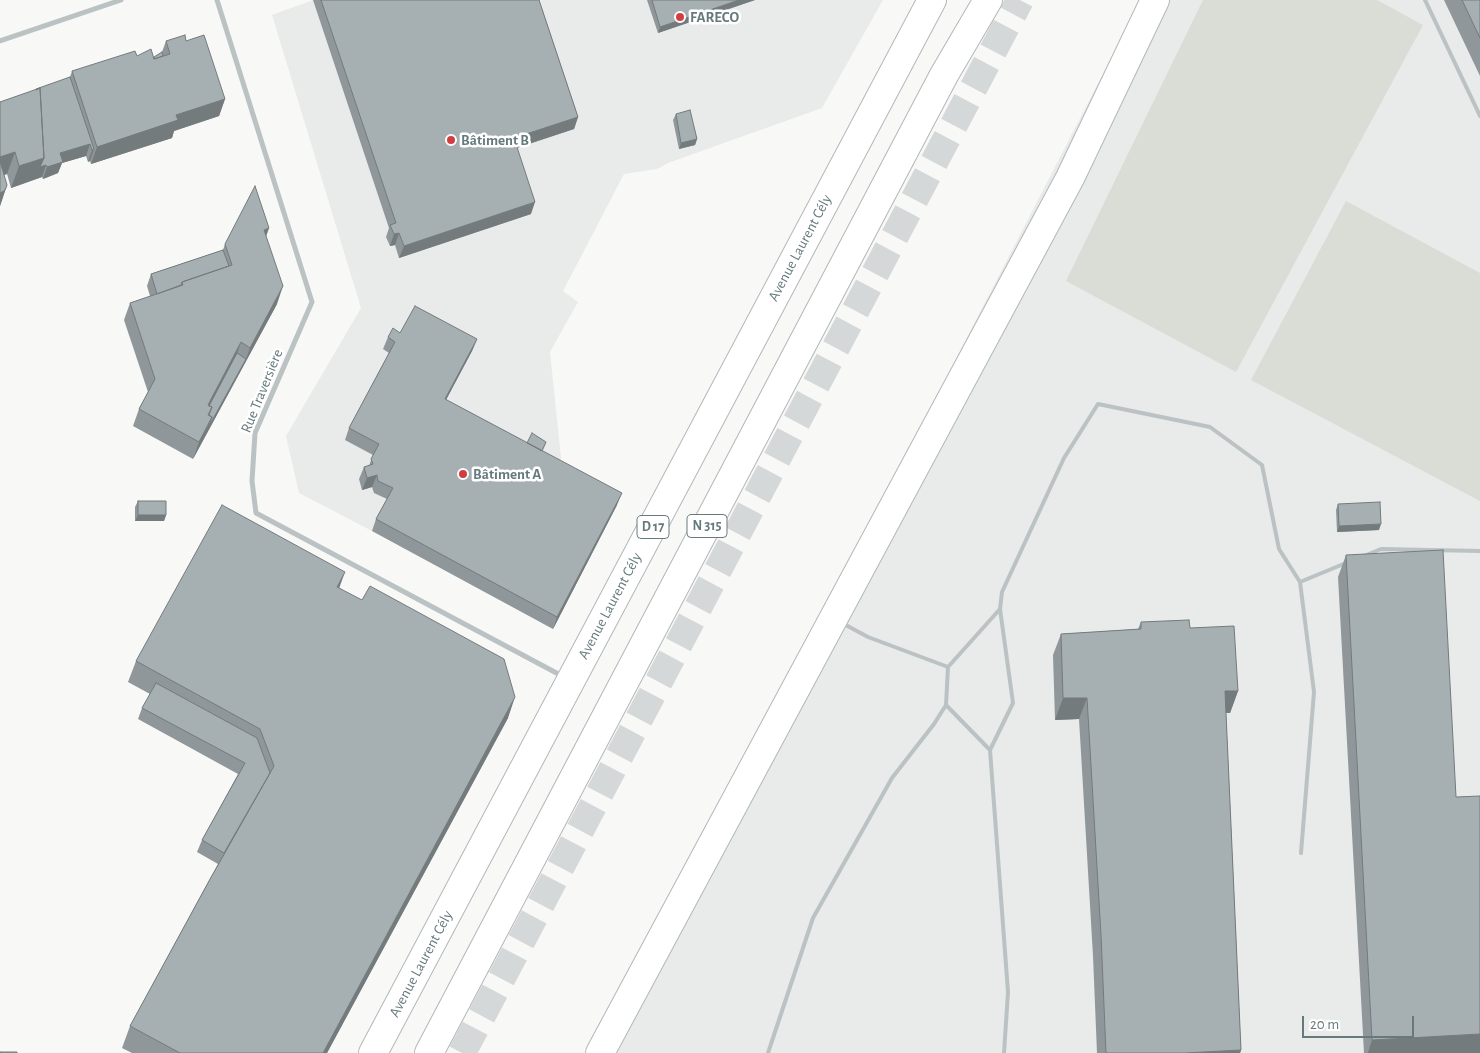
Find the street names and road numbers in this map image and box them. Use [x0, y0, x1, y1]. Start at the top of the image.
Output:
street label: Avenue Laurent Cély [764, 192, 836, 304]
street label: Rue Traversière [237, 347, 287, 435]
road number: N 315 [687, 514, 727, 538]
road number: D 17 [637, 516, 669, 538]
street label: Avenue Laurent Cély [574, 550, 646, 662]
street label: Avenue Laurent Cély [385, 908, 457, 1020]

